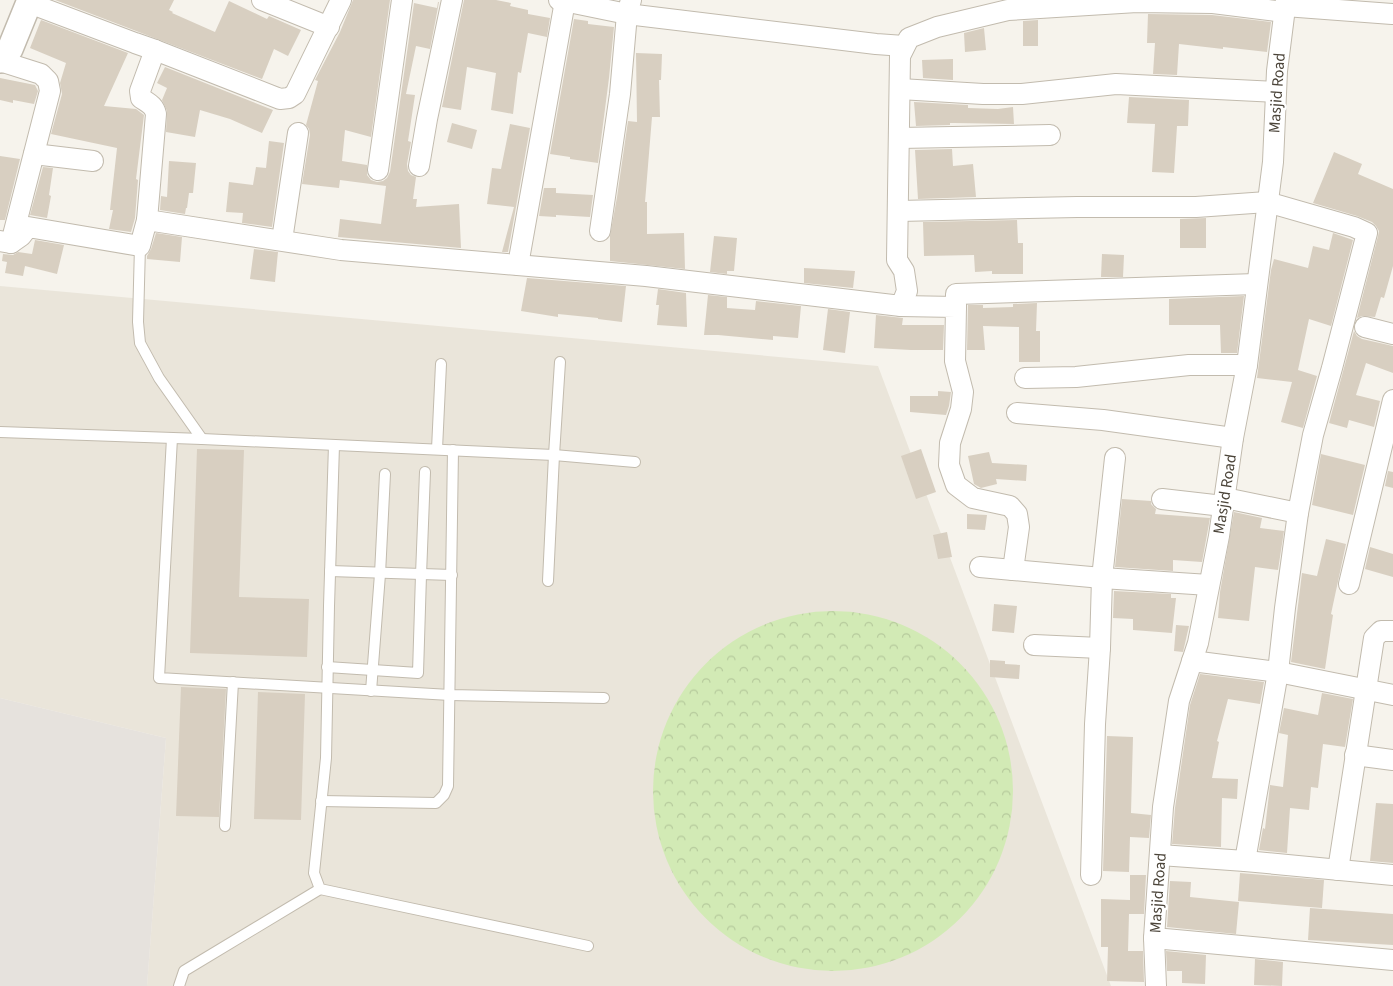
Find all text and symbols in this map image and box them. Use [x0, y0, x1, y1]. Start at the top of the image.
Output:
street label: Masjid Road [1263, 52, 1291, 134]
street label: Masjid Road [1208, 452, 1242, 536]
street label: Masjid Road [1144, 852, 1172, 934]

